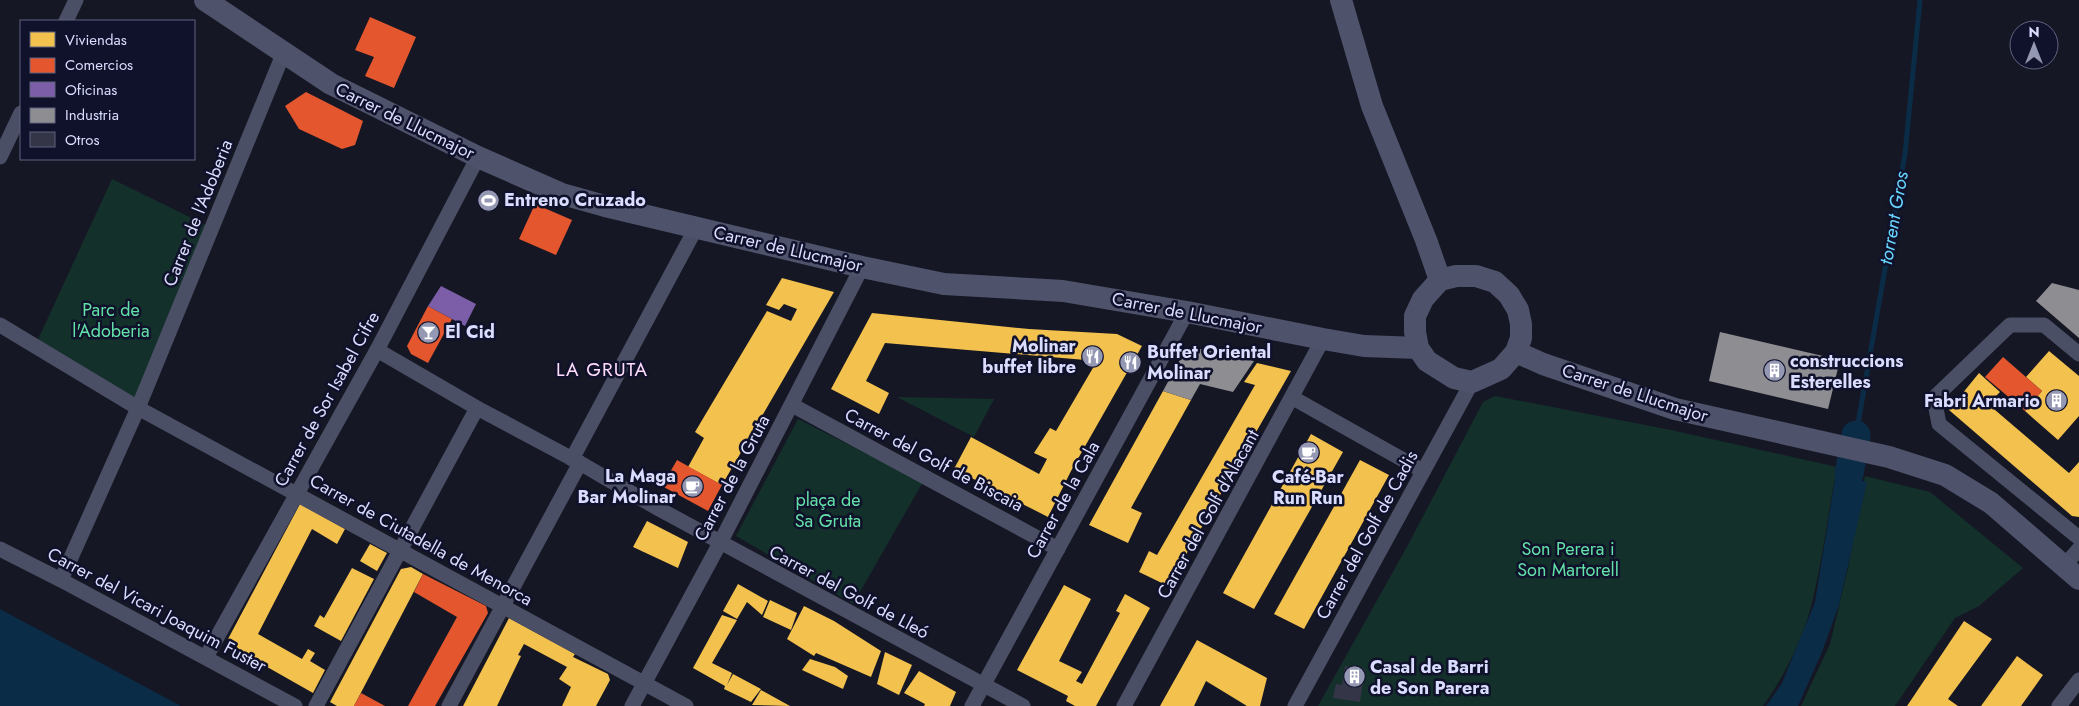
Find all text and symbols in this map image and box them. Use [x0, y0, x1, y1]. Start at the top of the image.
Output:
legend [20, 20, 195, 160]
north arrow [2009, 20, 2059, 70]
text: N [2028, 22, 2040, 42]
text: Viviendas [65, 29, 127, 51]
text: Comercios [65, 54, 133, 76]
street label: Carrer de Llucmajor [331, 76, 480, 166]
text: Oficinas [65, 79, 117, 101]
text: Industria [65, 104, 119, 126]
text: Otros [65, 129, 100, 151]
street label: Carrer de l'Adoberia [157, 136, 239, 290]
water label: torrent Gros [1872, 169, 1915, 267]
place label: Entreno Cruzado [504, 187, 646, 213]
sports icon: Entreno Cruzado [476, 188, 500, 212]
street label: Carrer de Llucmajor [711, 219, 866, 279]
street label: Carrer de Llucmajor [1110, 286, 1265, 340]
park label: Parc de l'Adoberia [72, 297, 150, 344]
street label: Carrer de Sor Isabel Cifre [268, 307, 386, 491]
place label: El Cid [445, 319, 495, 345]
bar icon: El Cid [417, 320, 441, 344]
place label: Molinar buffet libre [982, 333, 1077, 380]
place label: Buffet Oriental Molinar [1147, 339, 1271, 386]
restaurant icon: Molinar buffet libre [1080, 344, 1104, 368]
place label: construccions Esterelles [1790, 348, 1903, 395]
restaurant icon: Buffet Oriental Molinar [1119, 350, 1143, 374]
district label: LA GRUTA [556, 356, 648, 383]
street label: Carrer de Llucmajor [1559, 357, 1712, 429]
building icon: construccions Esterelles [1762, 359, 1786, 383]
place label: Fabri Armario [1924, 388, 2040, 414]
building icon: Fabri Armario [2044, 389, 2068, 413]
street label: Carrer del Golf de Biscaia [840, 402, 1028, 518]
street label: Carrer de la Gruta [688, 410, 776, 546]
street label: Carrer del Golf d'Alacant [1151, 424, 1266, 603]
street label: Carrer de la Cala [1020, 436, 1106, 564]
cafe icon: Café-Bar Run Run [1296, 440, 1320, 464]
street label: Carrer del Golf de Cadis [1310, 446, 1424, 624]
place label: La Maga Bar Molinar [578, 463, 677, 510]
place label: Café-Bar Run Run [1272, 464, 1345, 511]
street label: Carrer de Ciutadella de Menorca [305, 468, 537, 612]
cafe icon: La Maga Bar Molinar [680, 474, 704, 498]
park label: plaça de Sa Gruta [795, 487, 861, 534]
park label: Son Perera i Son Martorell [1517, 536, 1619, 583]
street label: Carrer del Golf de Lleó [764, 539, 934, 645]
street label: Carrer del Vicari Joaquim Fuster [43, 541, 272, 679]
place label: Casal de Barri de Son Parera [1370, 654, 1489, 701]
building icon: Casal de Barri de Son Parera [1342, 665, 1366, 689]

